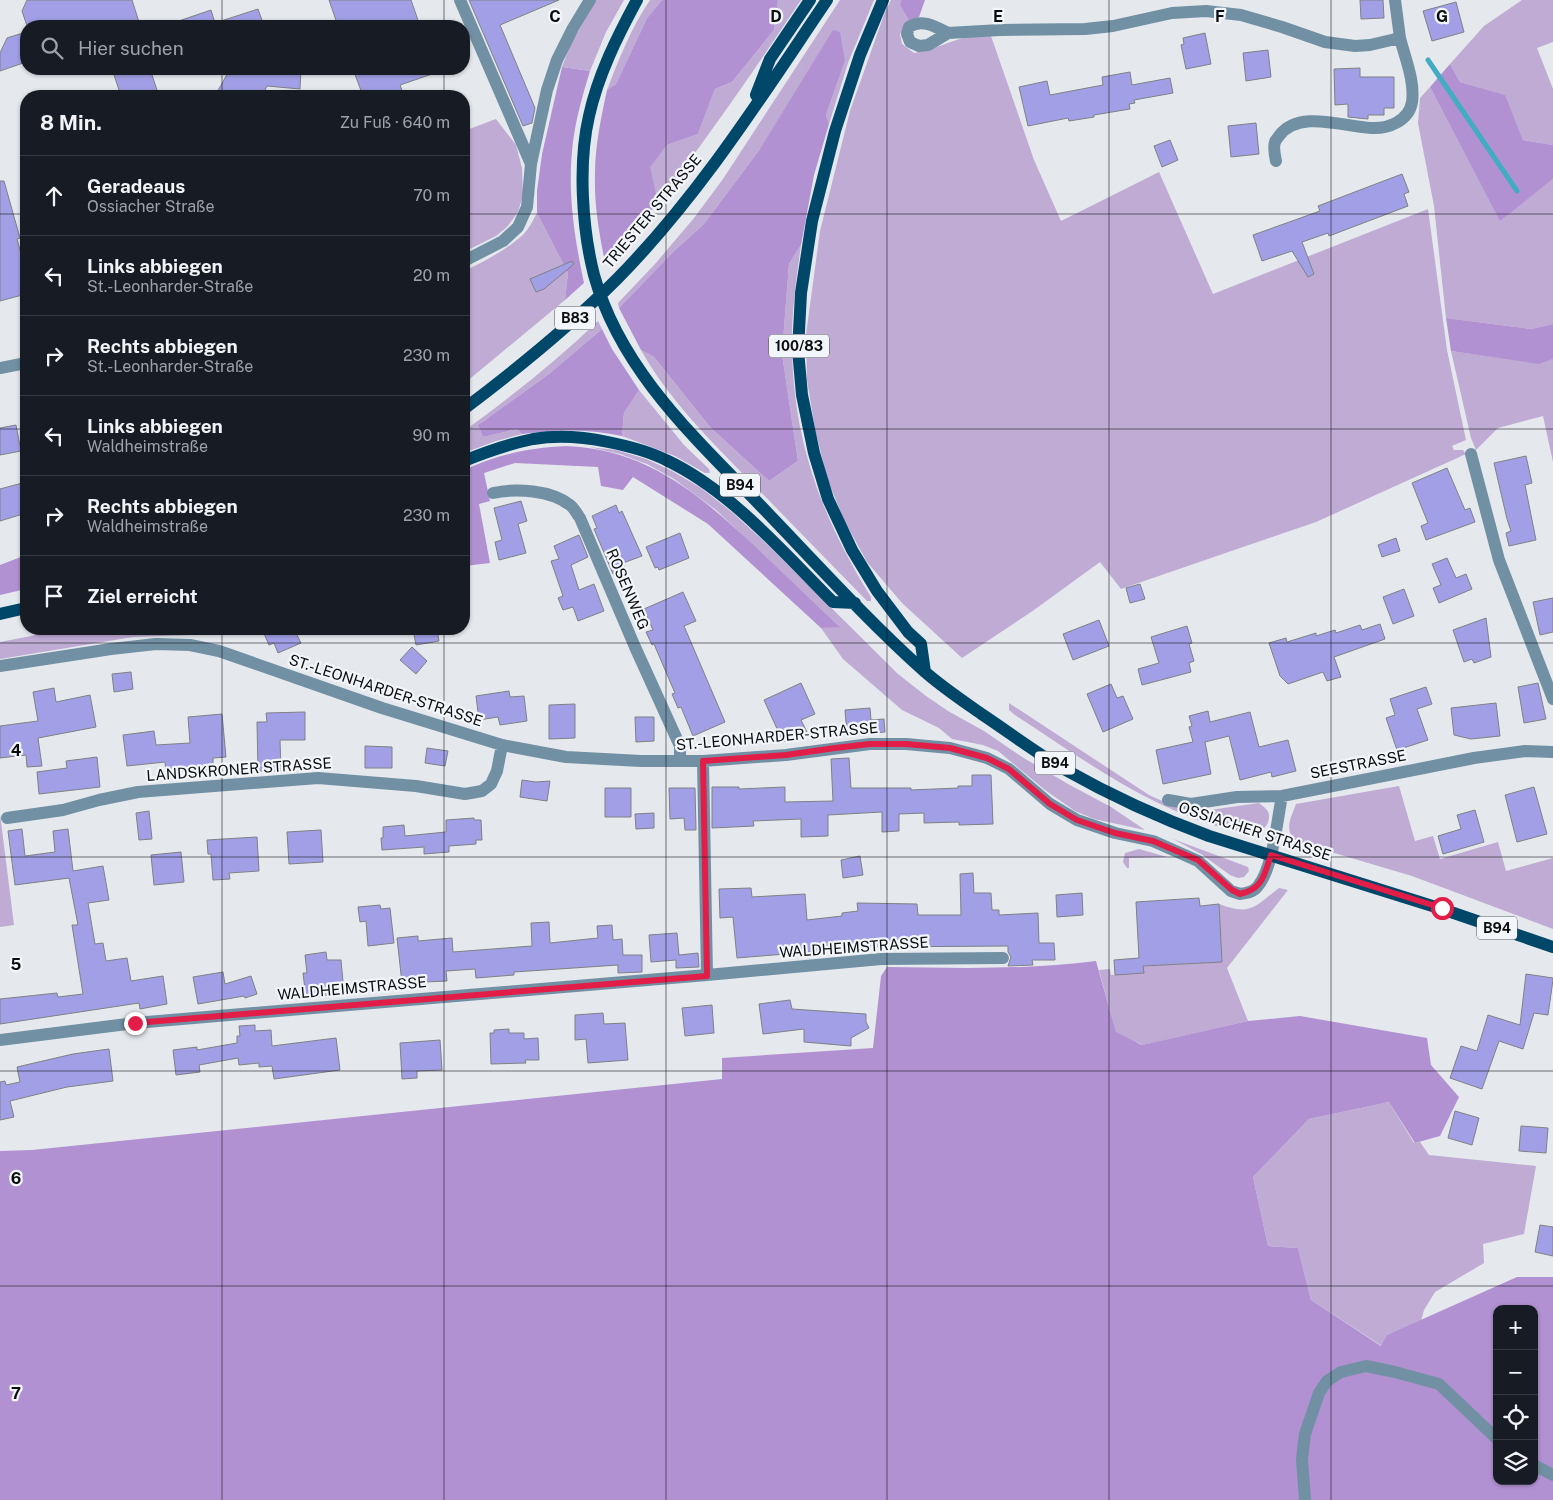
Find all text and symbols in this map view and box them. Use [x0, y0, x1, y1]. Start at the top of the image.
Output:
text: C [549, 7, 561, 26]
text: D [770, 7, 782, 26]
text: E [993, 7, 1003, 26]
text: F [1215, 7, 1225, 26]
text: G [1436, 7, 1448, 26]
search box [20, 20, 470, 75]
icon: search [38, 34, 66, 62]
text: Hier suchen [78, 37, 184, 59]
text: 8 Min. [40, 110, 102, 135]
text: Zu Fuß · 640 m [340, 113, 450, 132]
street label: TRIESTER STRASSE [599, 151, 705, 271]
text: Geradeaus [87, 175, 185, 197]
icon: ahead [40, 182, 68, 210]
text: 70 m [413, 186, 450, 205]
text: Ossiacher Straße [87, 197, 215, 216]
text: Links abbiegen [87, 255, 223, 277]
icon: left [40, 262, 68, 290]
text: 20 m [413, 266, 450, 285]
text: St.-Leonharder-Straße [87, 277, 253, 296]
road number: B83 [555, 306, 595, 330]
road number: 100/83 [769, 334, 829, 358]
text: Rechts abbiegen [87, 335, 238, 357]
icon: right [40, 342, 68, 370]
text: 230 m [403, 346, 450, 365]
text: St.-Leonharder-Straße [87, 357, 253, 376]
text: Links abbiegen [87, 415, 223, 437]
icon: left [40, 422, 68, 450]
text: 90 m [413, 426, 450, 445]
text: Waldheimstraße [87, 437, 208, 456]
road number: B94 [720, 474, 760, 496]
text: Rechts abbiegen [87, 495, 238, 517]
icon: right [40, 502, 68, 530]
text: 230 m [403, 506, 450, 525]
text: Waldheimstraße [87, 517, 208, 536]
street label: ROSENWEG [603, 546, 653, 632]
icon: arrive [40, 582, 68, 610]
text: Ziel erreicht [87, 585, 198, 607]
street label: ST.-LEONHARDER-STRASSE [287, 651, 485, 729]
street label: ST.-LEONHARDER-STRASSE [675, 719, 879, 753]
text: 4 [11, 741, 22, 760]
street label: SEESTRASSE [1308, 746, 1408, 782]
road number: B94 [1035, 751, 1075, 774]
street label: LANDSKRONER STRASSE [146, 754, 332, 784]
street label: OSSIACHER STRASSE [1177, 798, 1333, 864]
route start [1431, 897, 1454, 920]
road number: B94 [1477, 916, 1517, 940]
street label: WALDHEIMSTRASSE [779, 933, 929, 961]
text: 5 [11, 955, 22, 974]
street label: WALDHEIMSTRASSE [277, 973, 427, 1003]
route end [124, 1012, 147, 1035]
text: 6 [11, 1169, 21, 1188]
map controls [1493, 1305, 1538, 1485]
button: + [1493, 1305, 1538, 1350]
button: − [1493, 1350, 1538, 1395]
text: 7 [11, 1384, 21, 1403]
button: locate [1493, 1395, 1538, 1440]
button: layers [1493, 1440, 1538, 1485]

